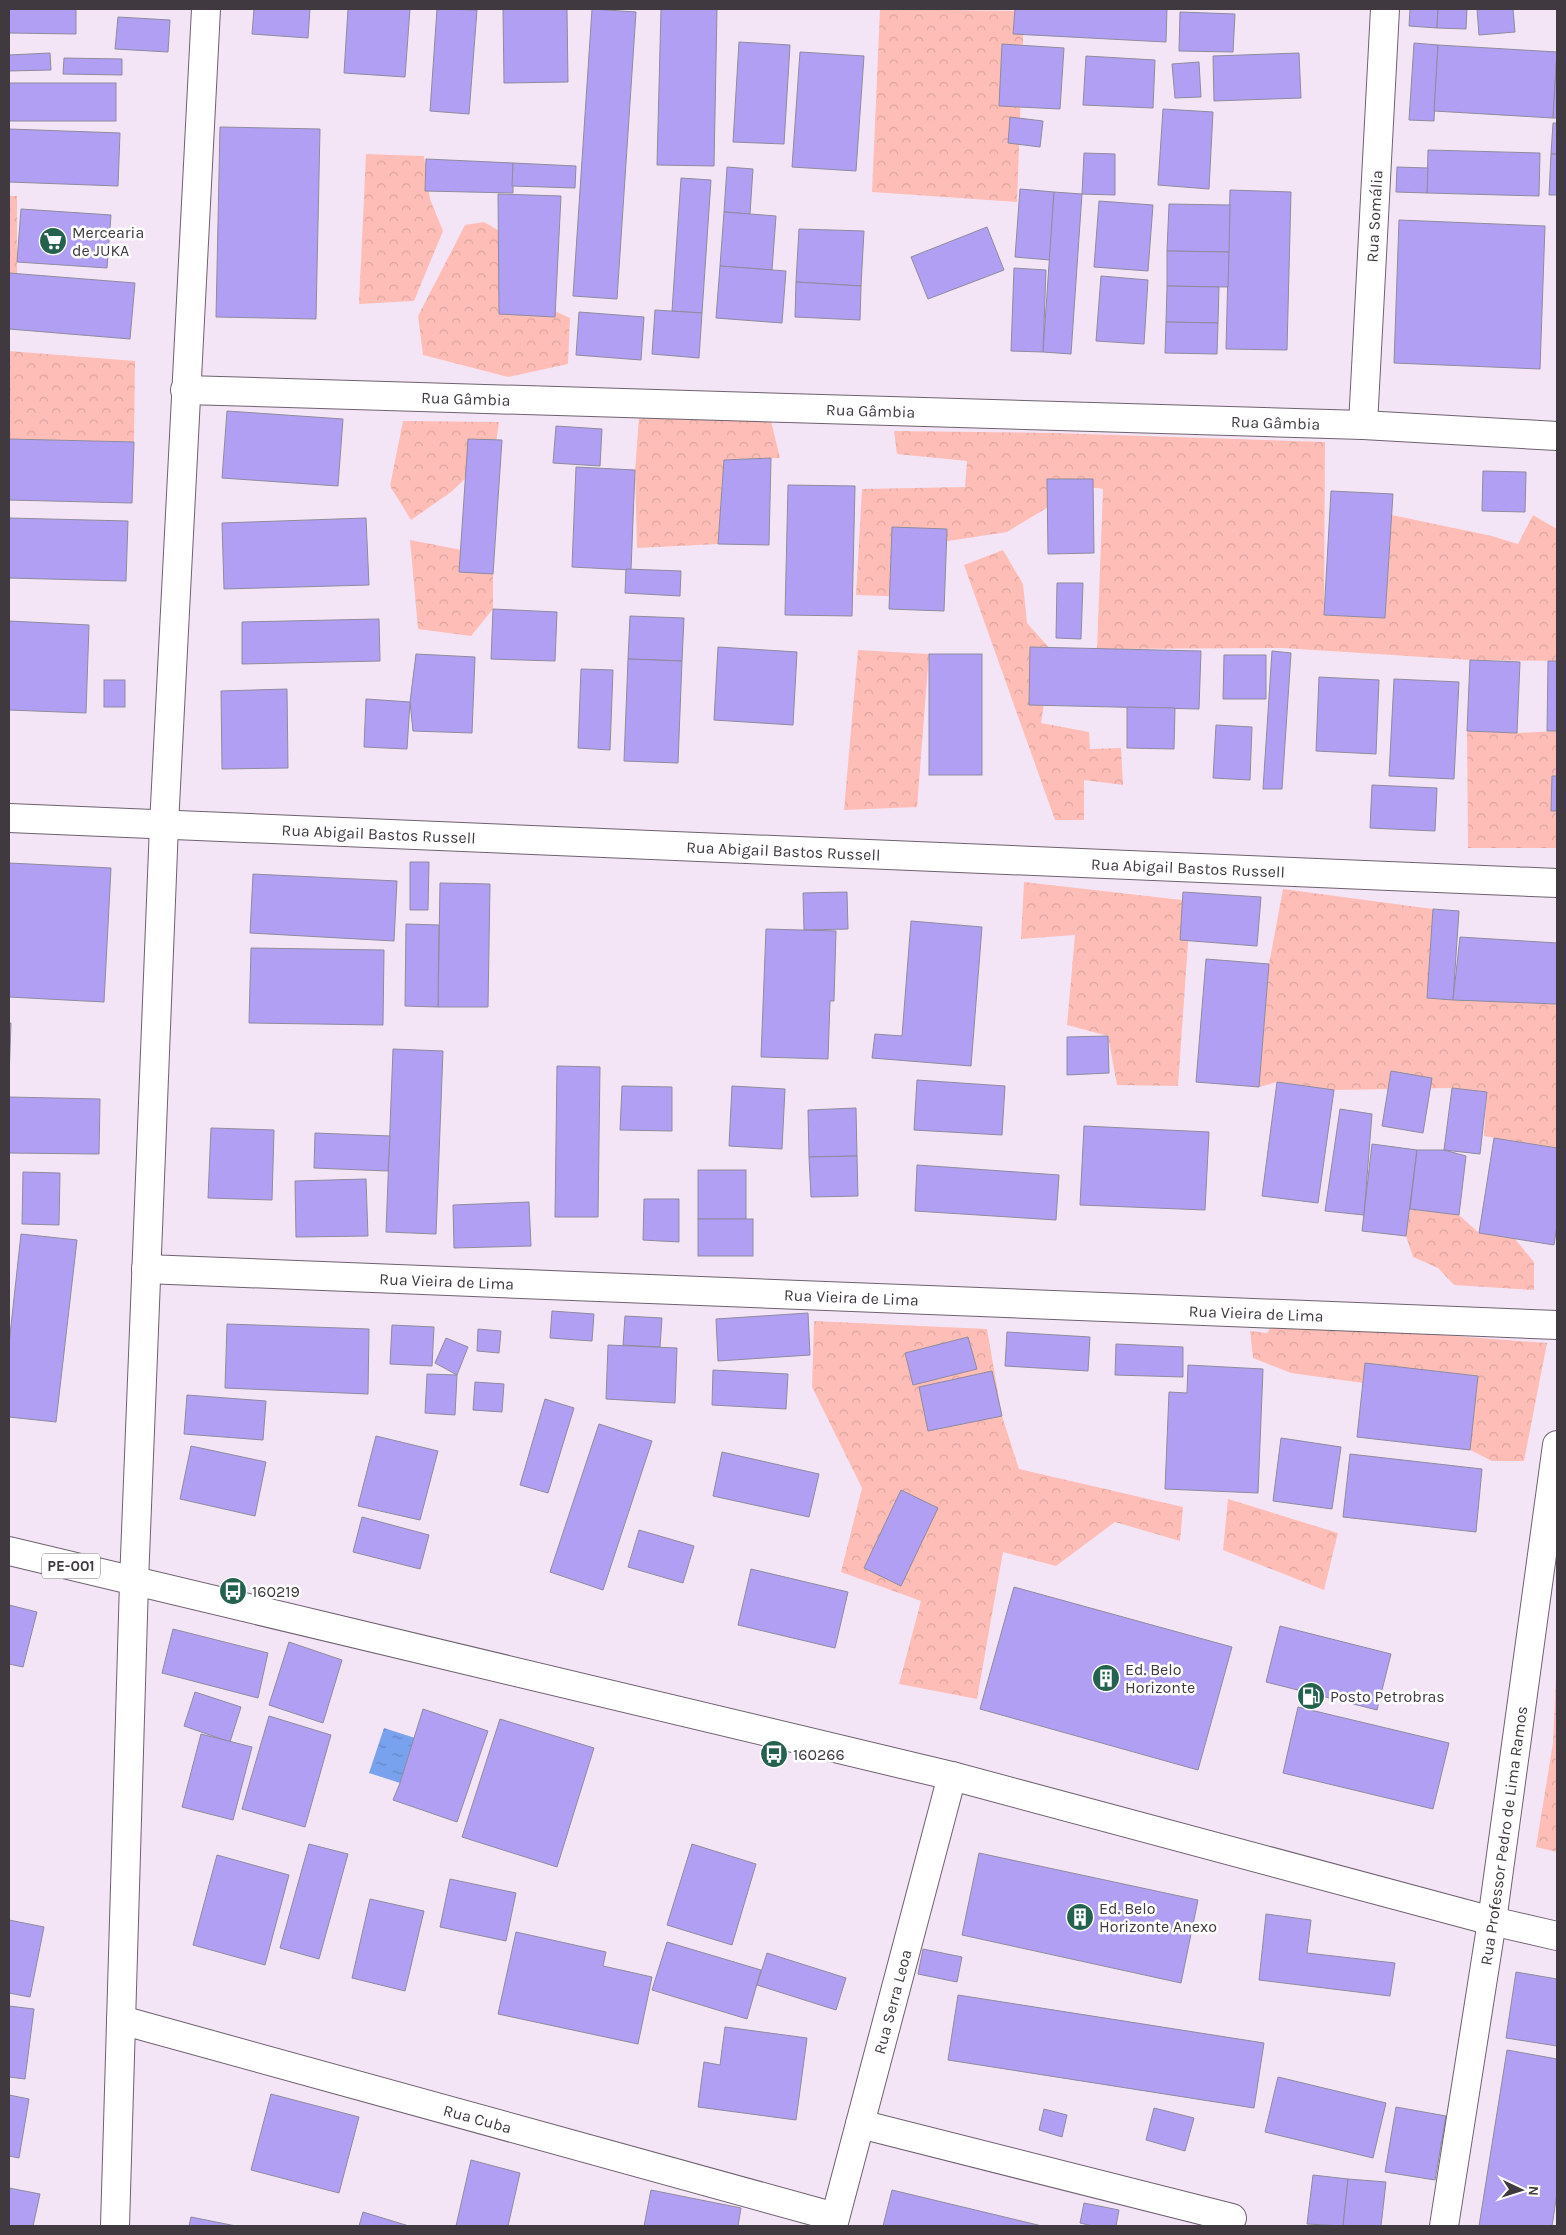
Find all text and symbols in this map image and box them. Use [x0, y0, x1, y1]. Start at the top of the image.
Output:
street label: Rua Somália [1362, 170, 1386, 263]
place label: Mercearia de JUKA [72, 223, 144, 260]
supermarket icon: Mercearia de JUKA [38, 226, 68, 256]
street label: Rua Gâmbia [421, 388, 511, 409]
street label: Rua Gâmbia [826, 400, 916, 421]
street label: Rua Gâmbia [1231, 412, 1320, 433]
street label: Rua Abigail Bastos Russell [281, 820, 476, 847]
street label: Rua Abigail Bastos Russell [686, 837, 881, 864]
street label: Rua Abigail Bastos Russell [1090, 854, 1285, 881]
street label: Rua Vieira de Lima [379, 1269, 515, 1293]
street label: Rua Vieira de Lima [784, 1285, 919, 1309]
street label: Rua Vieira de Lima [1188, 1301, 1324, 1325]
road number: PE-001 [42, 1554, 100, 1578]
bus stop icon: 160219 [218, 1576, 248, 1606]
place label: 160219 [252, 1582, 300, 1601]
place label: Ed. Belo Horizonte [1125, 1660, 1195, 1697]
building icon: Ed. Belo Horizonte [1091, 1663, 1121, 1693]
fuel station icon: Posto Petrobras [1296, 1681, 1326, 1711]
place label: Posto Petrobras [1330, 1687, 1445, 1706]
street label: Rua Professor Pedro de Lima Ramos [1476, 1705, 1531, 1966]
bus stop icon: 160266 [759, 1739, 789, 1769]
place label: 160266 [793, 1745, 845, 1764]
place label: Ed. Belo Horizonte Anexo [1099, 1899, 1217, 1936]
building icon: Ed. Belo Horizonte Anexo [1065, 1902, 1095, 1932]
street label: Rua Serra Leoa [869, 1947, 915, 2056]
street label: Rua Cuba [441, 2100, 514, 2137]
north arrow [1496, 2165, 1546, 2215]
text: N [1525, 2185, 1542, 2196]

